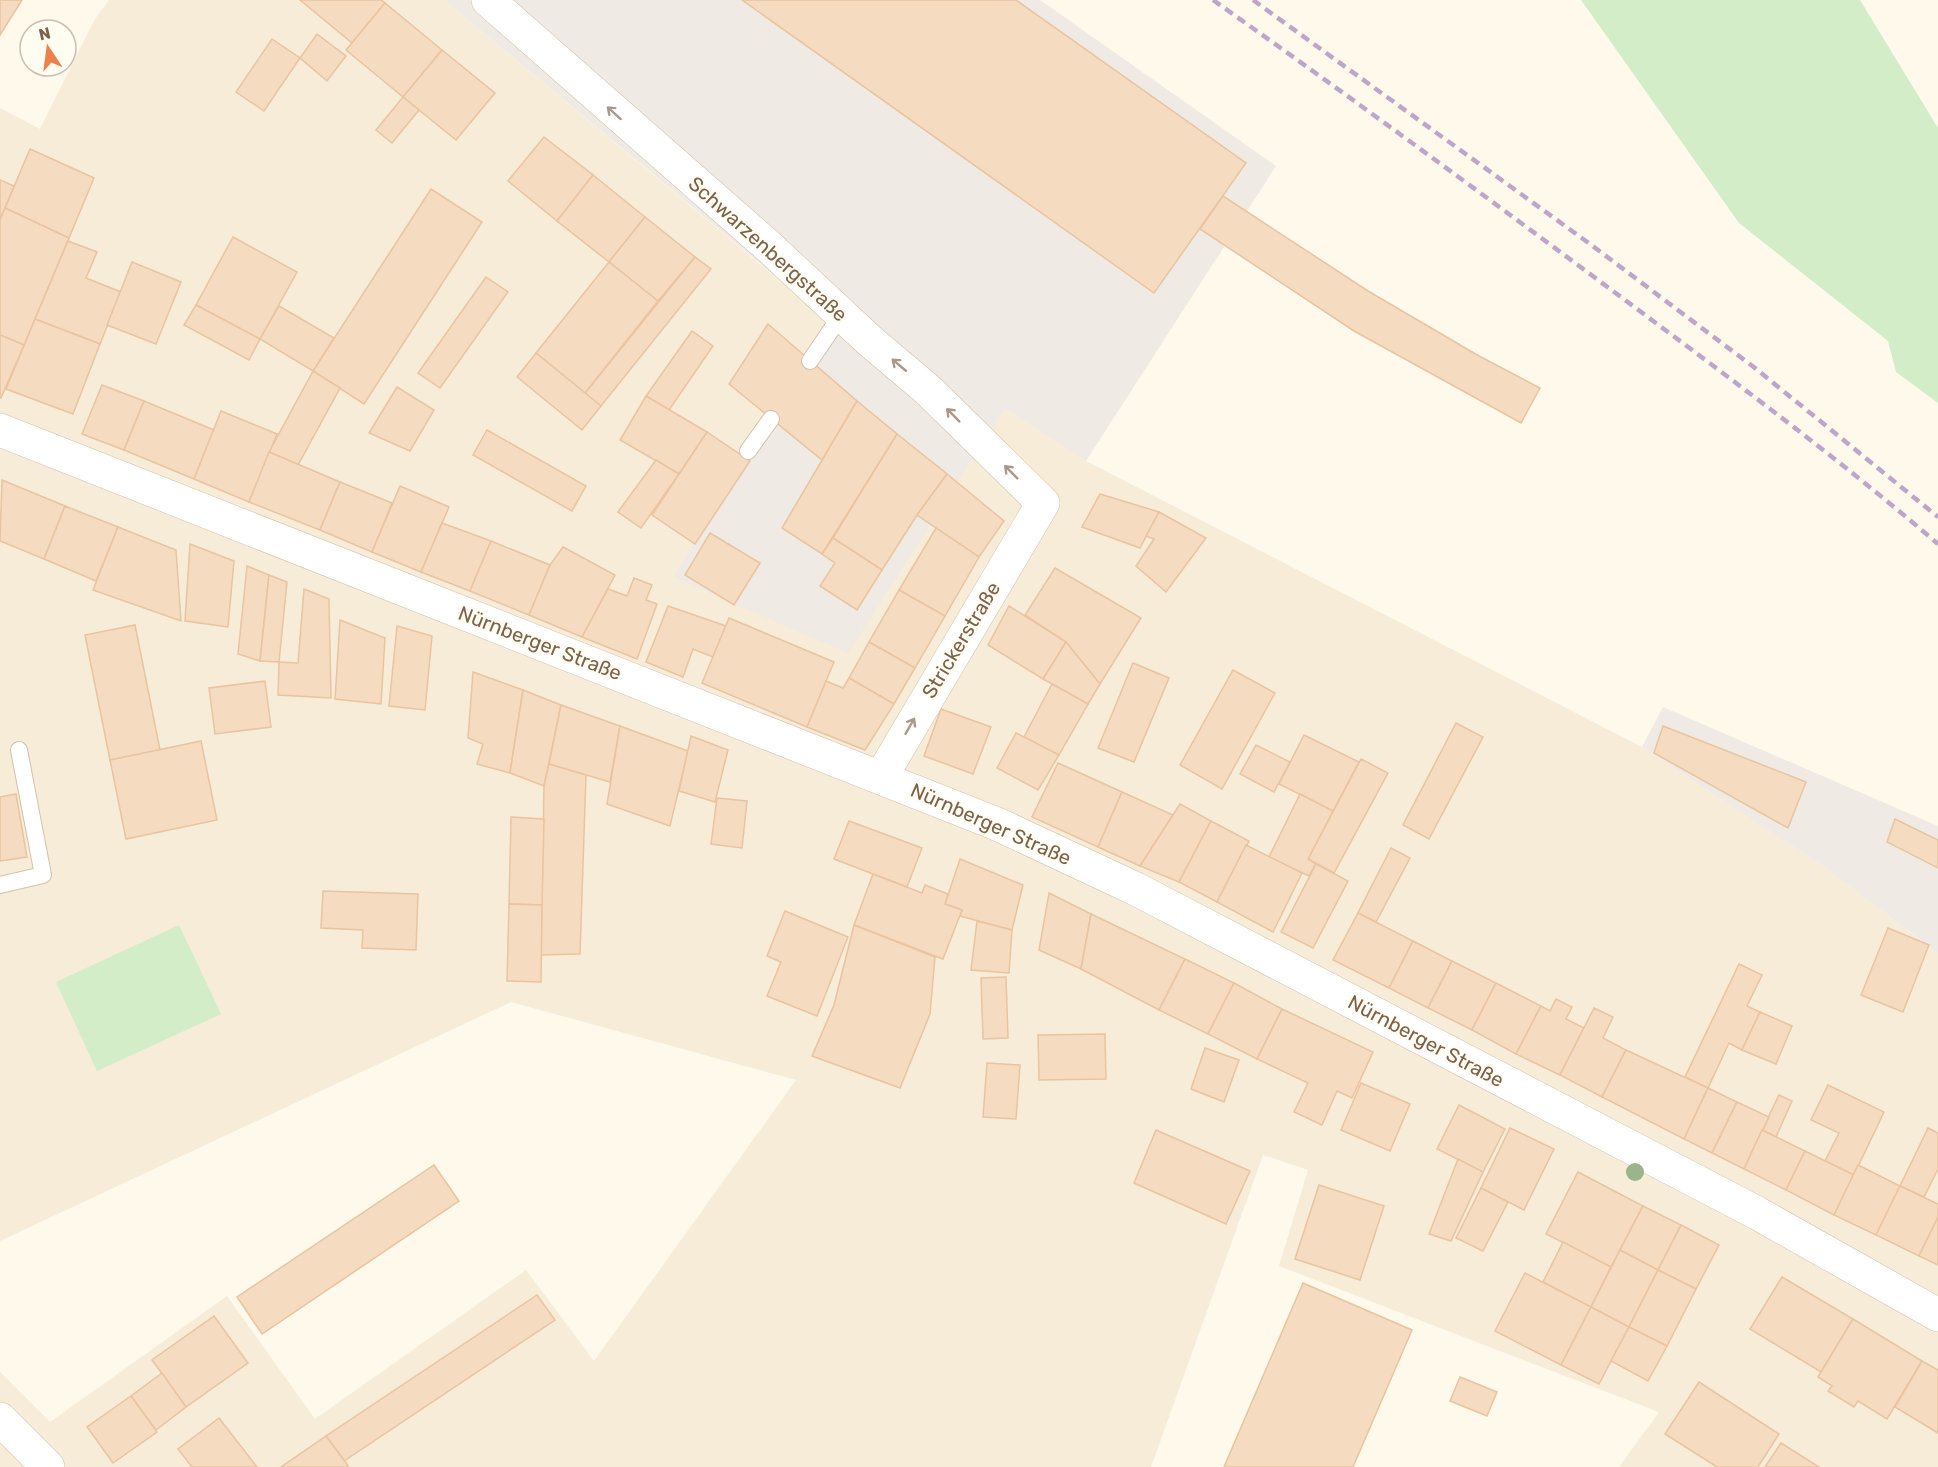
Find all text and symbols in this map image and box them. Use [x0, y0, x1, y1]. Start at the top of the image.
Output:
north arrow [18, 18, 78, 78]
text: N [37, 23, 52, 44]
one-way arrow [607, 106, 622, 120]
street label: Schwarzenbergstraße [684, 171, 852, 327]
one-way arrow [891, 359, 907, 372]
one-way arrow [946, 407, 961, 422]
one-way arrow [1003, 464, 1018, 479]
street label: Strickerstraße [917, 577, 1005, 703]
street label: Nürnberger Straße [455, 601, 625, 685]
one-way arrow [904, 718, 916, 735]
street label: Nürnberger Straße [907, 778, 1075, 870]
street label: Nürnberger Straße [1344, 990, 1508, 1092]

